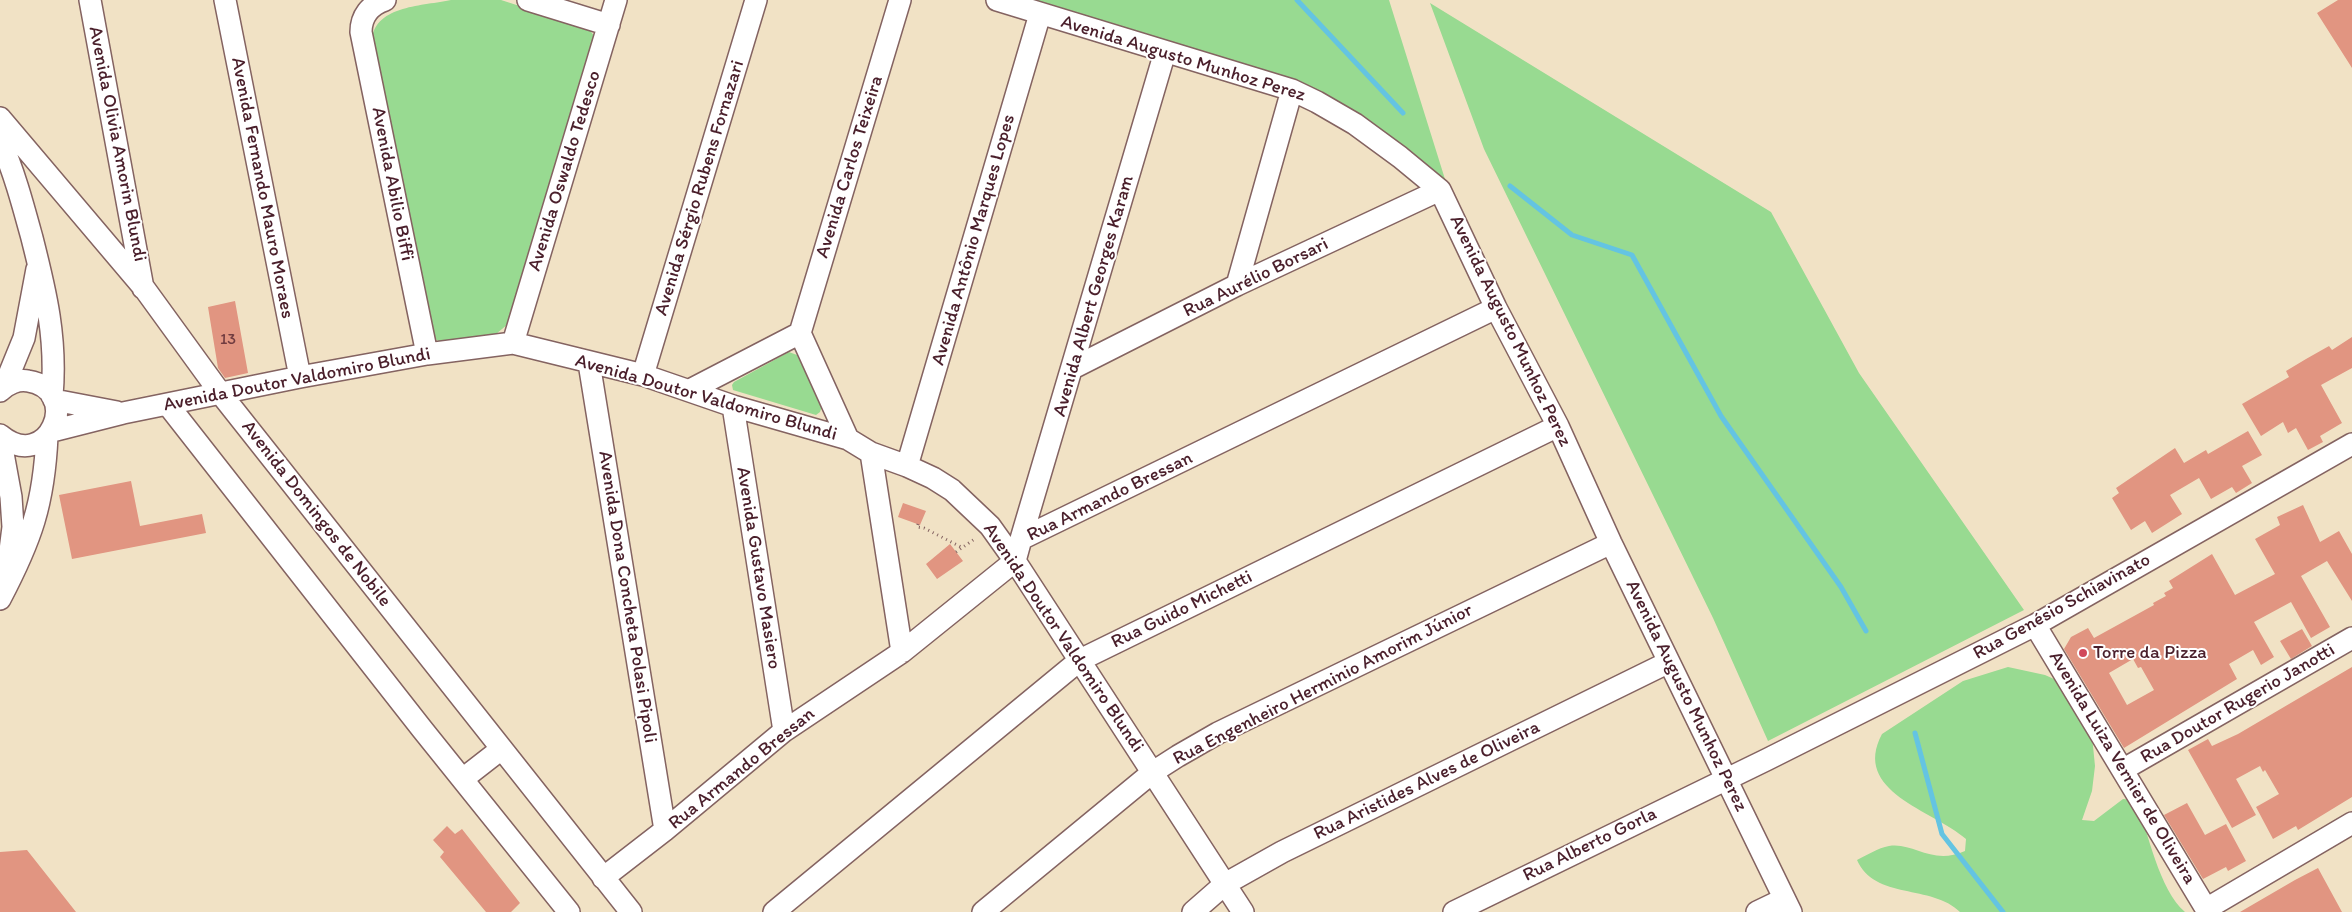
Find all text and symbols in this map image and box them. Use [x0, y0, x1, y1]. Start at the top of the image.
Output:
street label: Avenida Augusto Munhoz Perez [1058, 11, 1308, 107]
street label: Avenida Olivia Amorin Blundi [83, 24, 151, 264]
street label: Avenida Fernando Mauro Moraes [225, 56, 299, 320]
street label: Avenida Sérgio Rubens Fornazari [650, 58, 750, 318]
street label: Avenida Oswaldo Tedesco [524, 68, 606, 274]
street label: Avenida Carlos Teixeira [811, 73, 889, 261]
street label: Avenida Abilio Biffi [366, 105, 418, 263]
street label: Avenida Antônio Marques Lopes [927, 112, 1021, 368]
street label: Avenida Albert Georges Karam [1049, 173, 1139, 419]
street label: Avenida Augusto Munhoz Perez [1444, 212, 1576, 450]
street label: Rua Aurélio Borsari [1180, 233, 1332, 323]
house number: 13 [220, 330, 236, 350]
street label: Avenida Doutor Valdomiro Blundi [162, 343, 432, 417]
street label: Avenida Doutor Valdomiro Blundi [572, 350, 840, 446]
street label: Avenida Domingos de Nobile [236, 416, 396, 612]
street label: Rua Armando Bressan [1023, 447, 1197, 547]
street label: Avenida Dona Concheta Polasi Pipoli [593, 449, 661, 745]
street label: Avenida Gustavo Masiero [731, 465, 785, 671]
street label: Avenida Doutor Valdomiro Blundi [978, 519, 1148, 757]
street label: Rua Genésio Schiavinato [1969, 549, 2155, 665]
street label: Rua Guido Michetti [1108, 566, 1256, 654]
street label: Avenida Augusto Munhoz Perez [1620, 577, 1752, 815]
street label: Rua Engenheiro Herminio Amorim Júnior [1169, 599, 1477, 771]
street label: Rua Doutor Rugerio Janotti [2137, 639, 2339, 769]
place label: Torre da Pizza [2093, 642, 2207, 664]
street label: Avenida Luiza Vernier de Oliveira [2043, 647, 2201, 889]
marker: Torre da Pizza [2077, 647, 2089, 659]
street label: Rua Armando Bressan [664, 703, 820, 835]
street label: Rua Aristides Alves de Oliveira [1310, 716, 1544, 846]
street label: Rua Alberto Gorla [1519, 803, 1661, 887]

